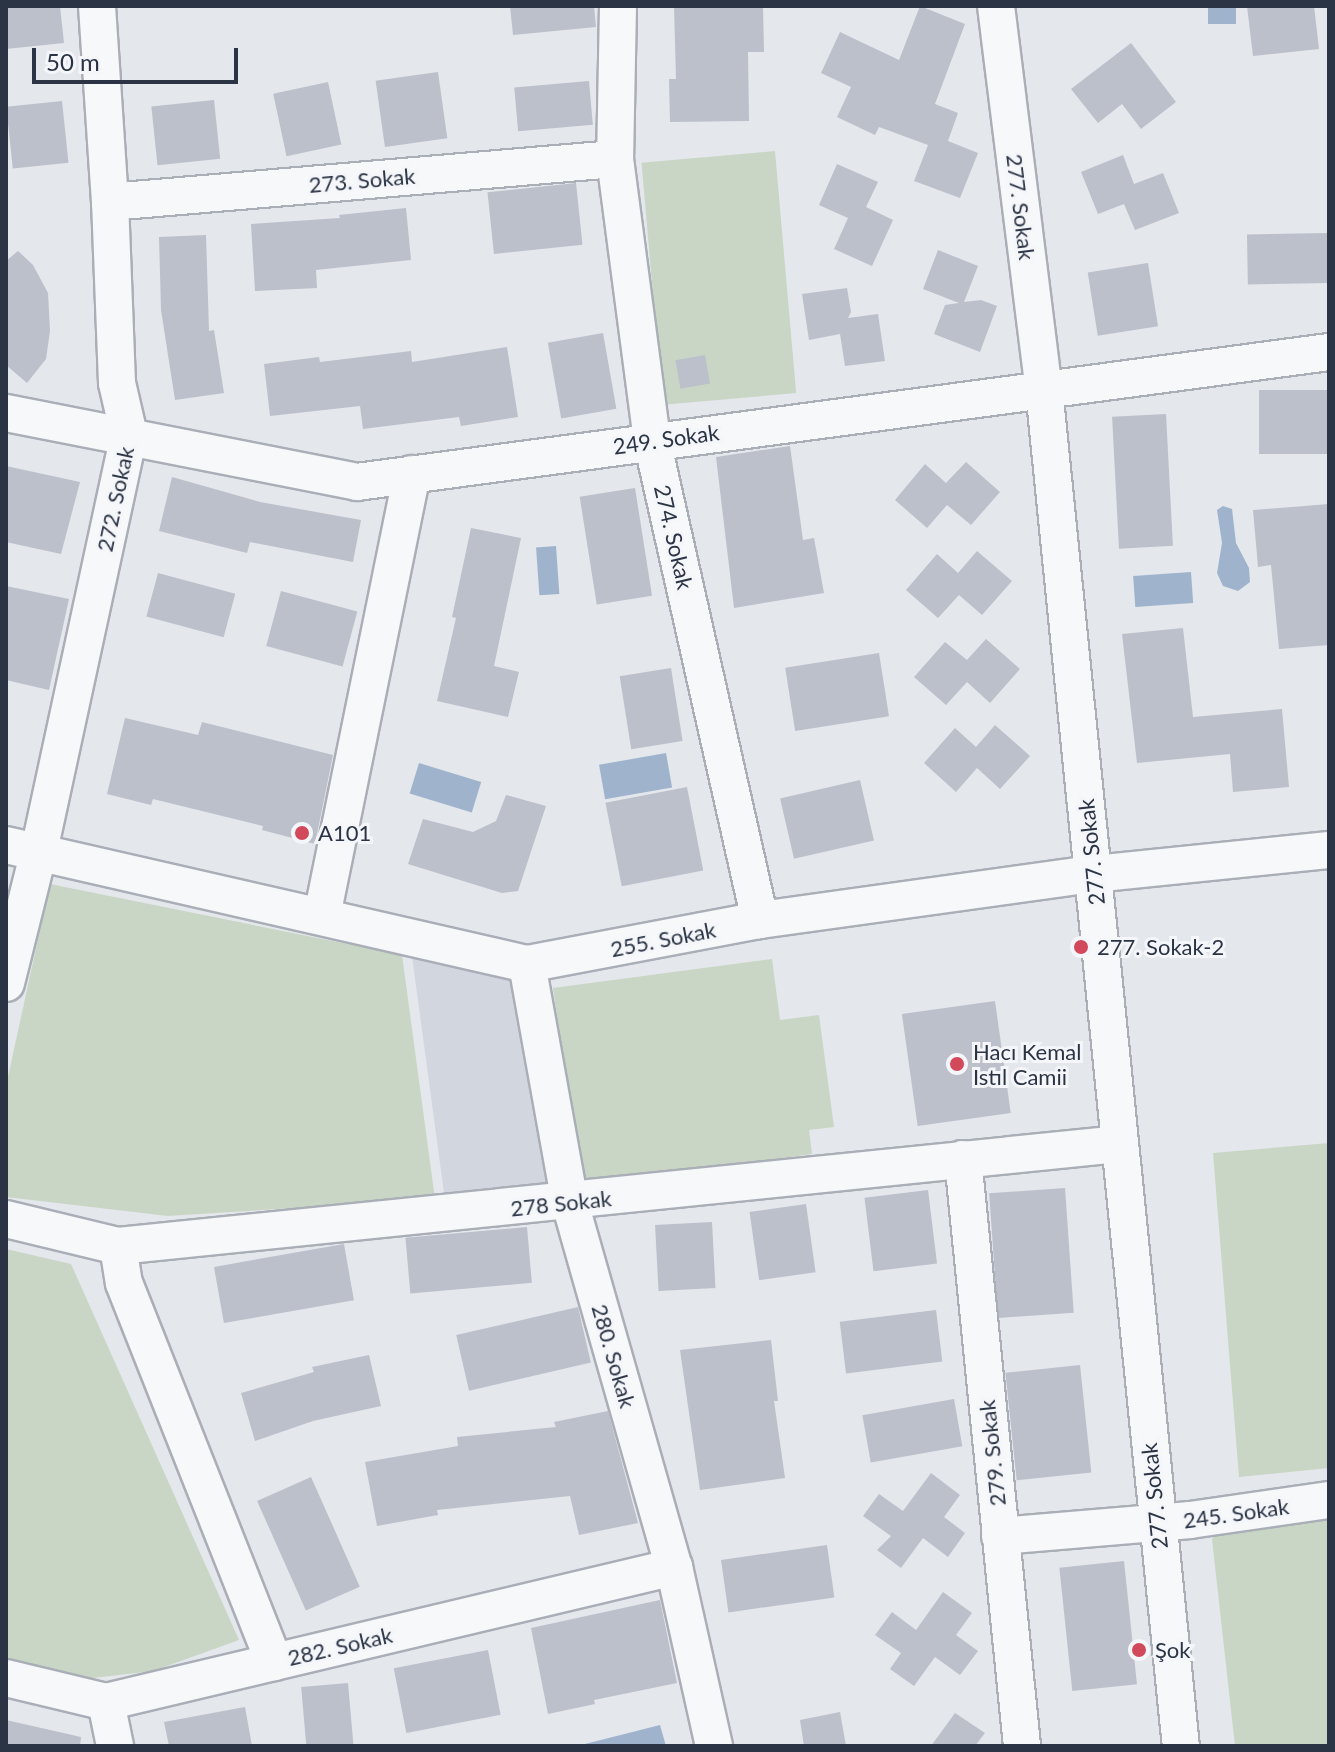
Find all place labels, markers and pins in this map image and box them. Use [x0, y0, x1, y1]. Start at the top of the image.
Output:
place label: A101 [318, 820, 371, 846]
marker: A101 [293, 824, 311, 842]
place label: 277. Sokak-2 [1097, 934, 1224, 960]
marker: 277. Sokak-2 [1072, 938, 1090, 956]
place label: Hacı Kemal Istıl Camii [973, 1038, 1081, 1090]
marker: Hacı Kemal Istıl Camii [948, 1055, 966, 1073]
place label: Şok [1155, 1637, 1191, 1663]
marker: Şok [1130, 1641, 1148, 1659]

